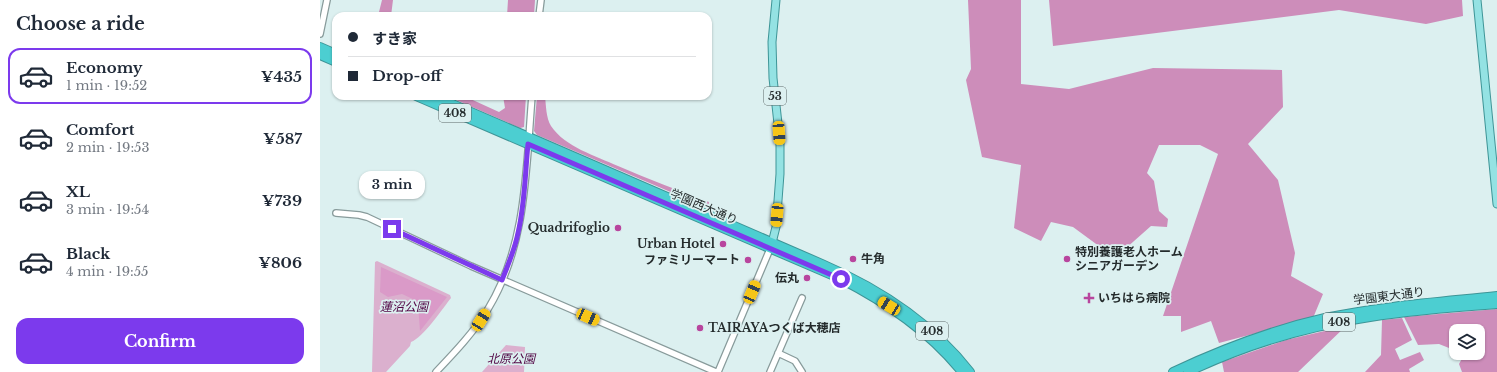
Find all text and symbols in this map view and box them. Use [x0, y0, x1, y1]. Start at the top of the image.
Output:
text: Choose a ride [16, 13, 145, 35]
text: すき家 [372, 29, 417, 48]
icon: car [18, 58, 54, 94]
text: Economy [66, 58, 143, 77]
text: Drop-off [372, 66, 442, 85]
text: ¥435 [261, 67, 302, 86]
text: 1 min · 19:52 [66, 77, 147, 94]
road number: 53 [764, 87, 786, 105]
road number: 408 [439, 104, 471, 122]
icon: car [18, 120, 54, 156]
text: Comfort [66, 120, 134, 139]
car [772, 121, 786, 145]
text: ¥587 [263, 129, 302, 148]
text: 2 min · 19:53 [66, 139, 150, 156]
callout: 3 min [359, 171, 425, 199]
text: 3 min [372, 176, 412, 193]
icon: car [18, 182, 54, 218]
text: XL [66, 182, 90, 201]
street label: 学園西大通り [668, 186, 740, 228]
text: ¥739 [262, 191, 302, 210]
text: 3 min · 19:54 [66, 201, 149, 218]
car [770, 203, 784, 227]
route end [383, 220, 401, 238]
place label: Quadrifoglio [528, 220, 610, 235]
marker: Quadrifoglio [613, 223, 623, 233]
place label: Urban Hotel [637, 236, 716, 251]
marker: Urban Hotel [718, 239, 728, 249]
icon: car [18, 244, 54, 280]
text: Black [66, 244, 110, 263]
place label: 特別養護老人ホーム シニアガーデン [1075, 244, 1183, 273]
place label: 牛角 [861, 251, 885, 266]
place label: ファミリーマート [644, 252, 740, 267]
text: ¥806 [258, 253, 302, 272]
marker: 牛角 [848, 254, 858, 264]
marker: 特別養護老人ホーム シニアガーデン [1062, 254, 1072, 264]
marker: ファミリーマート [743, 255, 753, 265]
text: 4 min · 19:55 [66, 263, 148, 280]
place label: 伝丸 [775, 270, 799, 285]
route start [832, 270, 850, 288]
marker: 伝丸 [802, 273, 812, 283]
car [742, 279, 762, 305]
street label: 学園東大通り [1352, 284, 1426, 307]
place label: いちはら病院 [1098, 290, 1170, 305]
marker: いちはら病院 [1083, 292, 1095, 304]
car [876, 295, 902, 317]
park label: 蓮沼公園 [380, 299, 430, 314]
car [470, 307, 492, 333]
car [575, 307, 601, 327]
road number: 408 [1323, 313, 1355, 331]
button: Confirm [16, 318, 304, 364]
place label: TAIRAYAつくば大穂店 [708, 320, 840, 335]
road number: 408 [916, 322, 948, 340]
marker: TAIRAYAつくば大穂店 [695, 323, 705, 333]
map controls [1449, 324, 1485, 360]
button: layers [1449, 324, 1485, 360]
park label: 北原公園 [487, 351, 537, 366]

